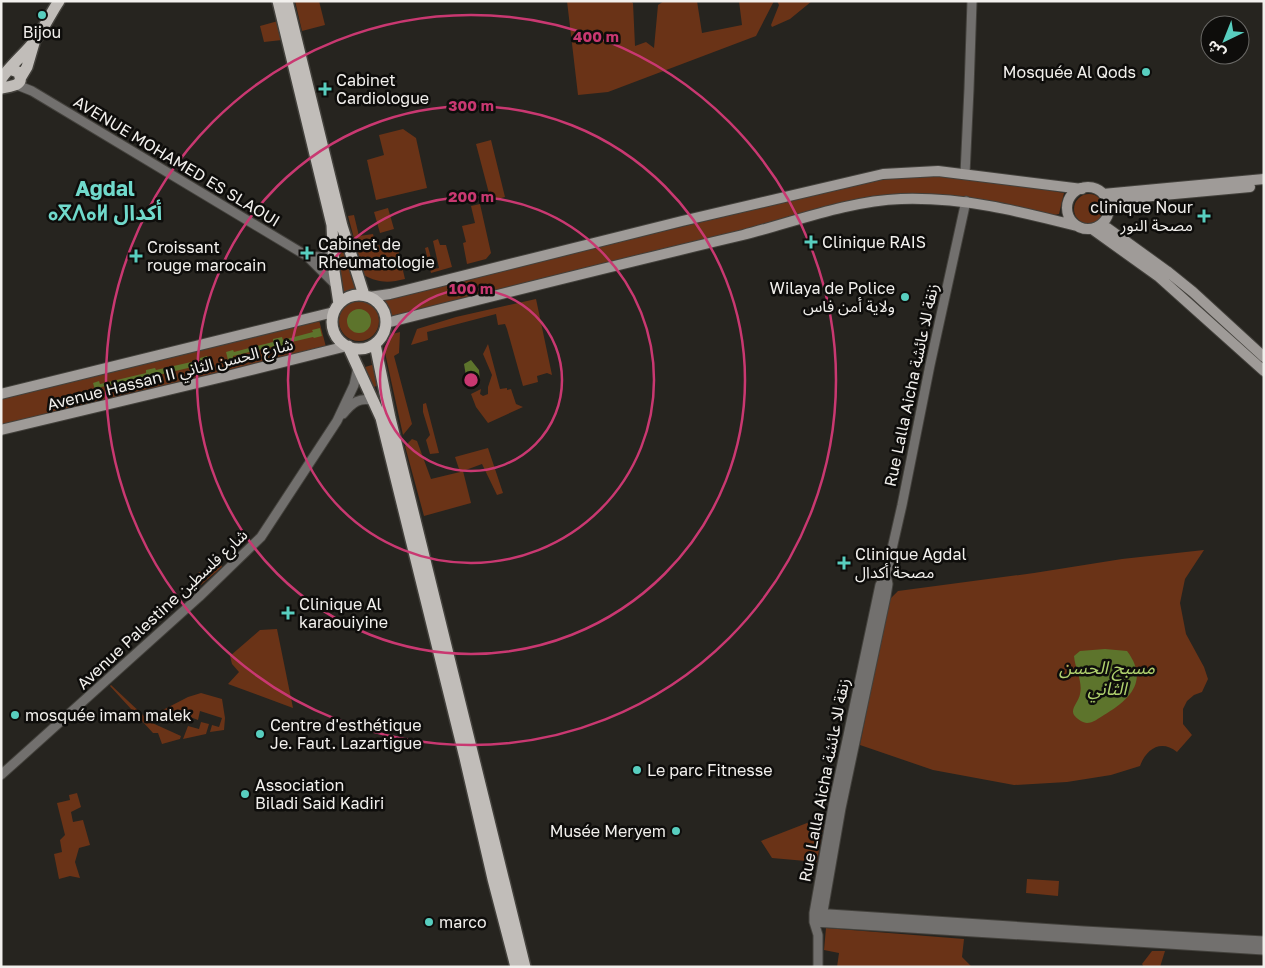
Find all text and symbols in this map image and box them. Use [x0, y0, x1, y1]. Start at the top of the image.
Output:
marker: Bijou [36, 9, 48, 21]
north arrow [1200, 15, 1250, 65]
place label: Bijou [23, 22, 61, 42]
text: 400 m [573, 27, 619, 45]
text: ش [1203, 37, 1229, 63]
place label: Mosquée Al Qods [1003, 62, 1136, 82]
marker: Mosquée Al Qods [1140, 66, 1152, 78]
place label: Cabinet Cardiologue [336, 70, 429, 108]
marker: Cabinet Cardiologue [318, 82, 332, 96]
street label: AVENUE MOHAMED ES SLAOUI [70, 91, 284, 231]
text: 300 m [448, 96, 494, 114]
district label: Agdal ⴰⴳⴷⴰⵍ أكدال [48, 175, 162, 225]
text: 200 m [448, 187, 494, 205]
place label: clinique Nour مصحة النور [1090, 197, 1193, 235]
marker: clinique Nour مصحة النور [1197, 209, 1211, 223]
place label: Clinique RAIS [822, 232, 926, 252]
place label: Cabinet de Rheumatologie [318, 234, 435, 272]
marker: Clinique RAIS [804, 235, 818, 249]
place label: Croissant rouge marocain [147, 237, 266, 275]
marker: Cabinet de Rheumatologie [300, 246, 314, 260]
marker: Croissant rouge marocain [129, 249, 143, 263]
place label: Wilaya de Police ولاية أمن فاس [770, 278, 895, 316]
text: 100 m [449, 279, 493, 297]
street label: Rue Lalla Aicha زنقة للا عائشة [880, 282, 942, 488]
marker: Wilaya de Police ولاية أمن فاس [899, 291, 911, 303]
street label: Avenue Hassan II شارع الحسن الثاني [45, 334, 296, 417]
centre of rings [462, 371, 480, 389]
street label: Avenue Palestine شارع فلسطين [72, 525, 254, 696]
place label: Clinique Agdal مصحة أكدال [855, 544, 967, 583]
marker: Clinique Agdal مصحة أكدال [837, 556, 851, 570]
place label: Clinique Al karaouiyine [299, 594, 388, 632]
marker: Clinique Al karaouiyine [281, 606, 295, 620]
water label: مسبح الحسن الثاني [1059, 656, 1156, 703]
street label: Rue Lalla Aicha زنقة للا عائشة [794, 676, 854, 884]
place label: mosquée imam malek [25, 705, 191, 725]
marker: mosquée imam malek [9, 709, 21, 721]
place label: Centre d'esthétique Je. Faut. Lazartigue [270, 715, 422, 753]
marker: Centre d'esthétique Je. Faut. Lazartigue [254, 728, 266, 740]
place label: Le parc Fitnesse [647, 760, 773, 780]
marker: Le parc Fitnesse [631, 764, 643, 776]
place label: Association Biladi Said Kadiri [255, 775, 384, 813]
marker: Association Biladi Said Kadiri [239, 788, 251, 800]
place label: Musée Meryem [550, 821, 666, 841]
marker: Musée Meryem [670, 825, 682, 837]
place label: marco [439, 912, 487, 932]
marker: marco [423, 916, 435, 928]

